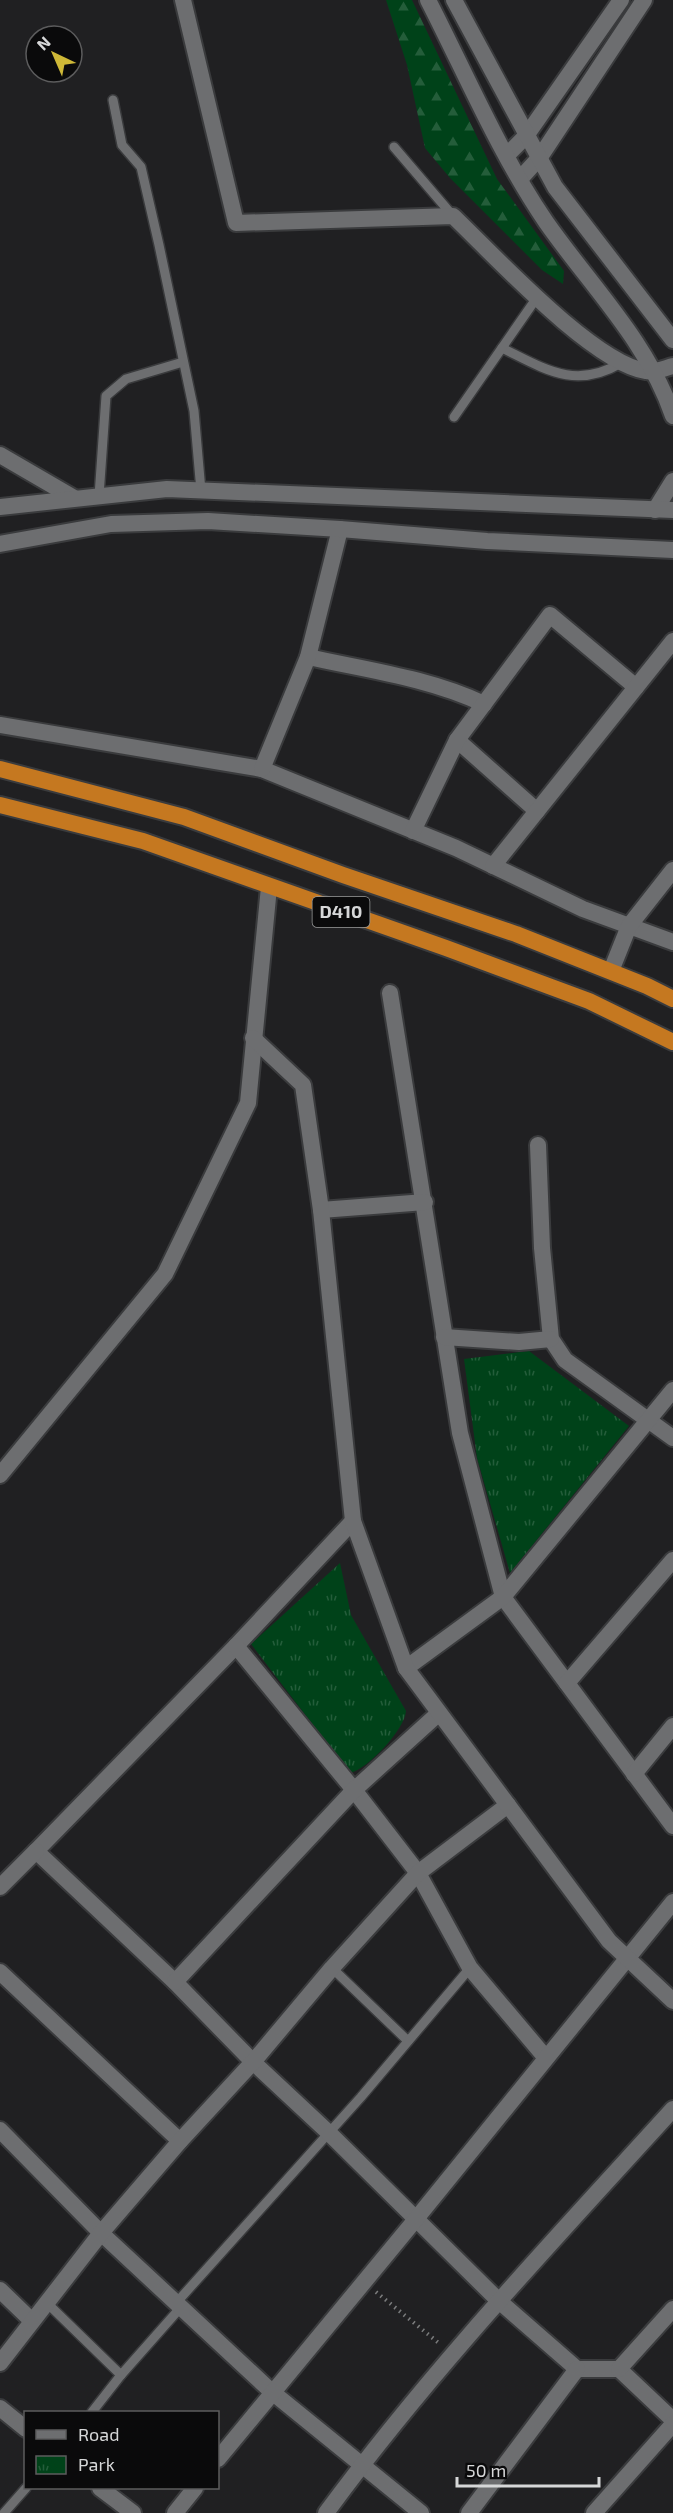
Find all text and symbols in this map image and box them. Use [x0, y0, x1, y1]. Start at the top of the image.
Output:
north arrow [24, 24, 84, 84]
text: N [32, 32, 54, 54]
road number: D410 [312, 897, 370, 927]
legend [24, 2411, 219, 2489]
text: Road [78, 2423, 119, 2445]
scale bar [457, 2450, 600, 2488]
text: Park [78, 2453, 115, 2475]
text: 50 m [466, 2459, 506, 2481]

